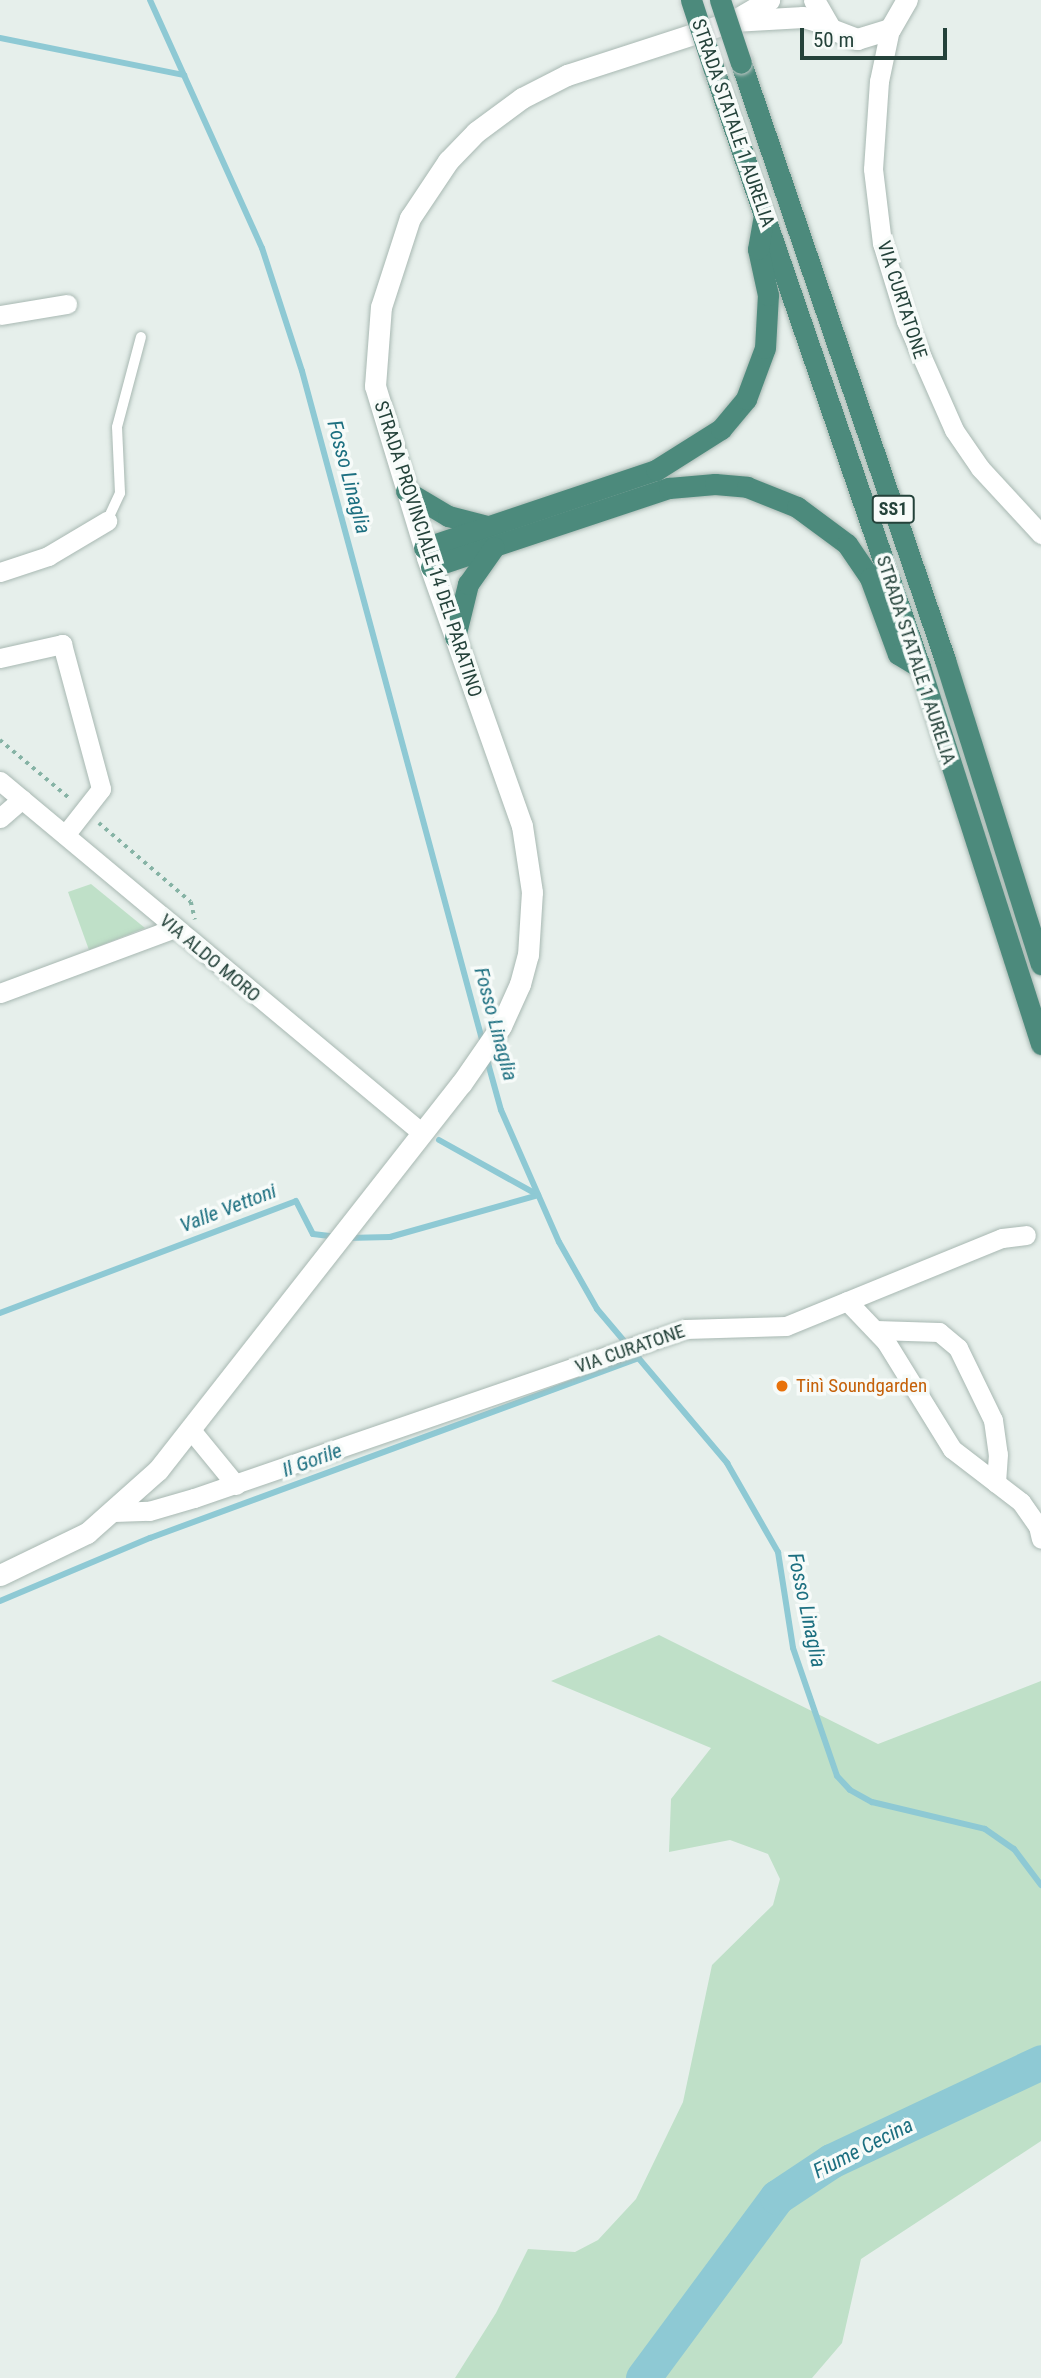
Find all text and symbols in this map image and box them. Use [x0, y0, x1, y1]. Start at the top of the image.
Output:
scale bar [803, 14, 950, 58]
street label: STRADA STATALE 1 AURELIA [687, 16, 779, 230]
text: 50 m [813, 28, 854, 52]
street label: VIA CURTATONE [872, 238, 932, 362]
street label: STRADA PROVINCIALE 14 DEL PARATINO [369, 398, 487, 700]
water label: Fosso Linaglia [322, 417, 376, 537]
road number: SS1 [870, 494, 916, 524]
street label: STRADA STATALE 1 AURELIA [871, 553, 961, 767]
street label: VIA ALDO MORO [155, 909, 265, 1007]
water label: Fosso Linaglia [469, 964, 523, 1084]
water label: Valle Vettoni [176, 1178, 280, 1238]
street label: VIA CURATONE [572, 1320, 688, 1378]
place label: Tinì Soundgarden [796, 1375, 927, 1397]
marker: Tinì Soundgarden [774, 1378, 790, 1394]
water label: Il Gorile [279, 1438, 345, 1482]
water label: Fosso Linaglia [783, 1550, 831, 1670]
water label: Fiume Cecina [809, 2112, 917, 2184]

